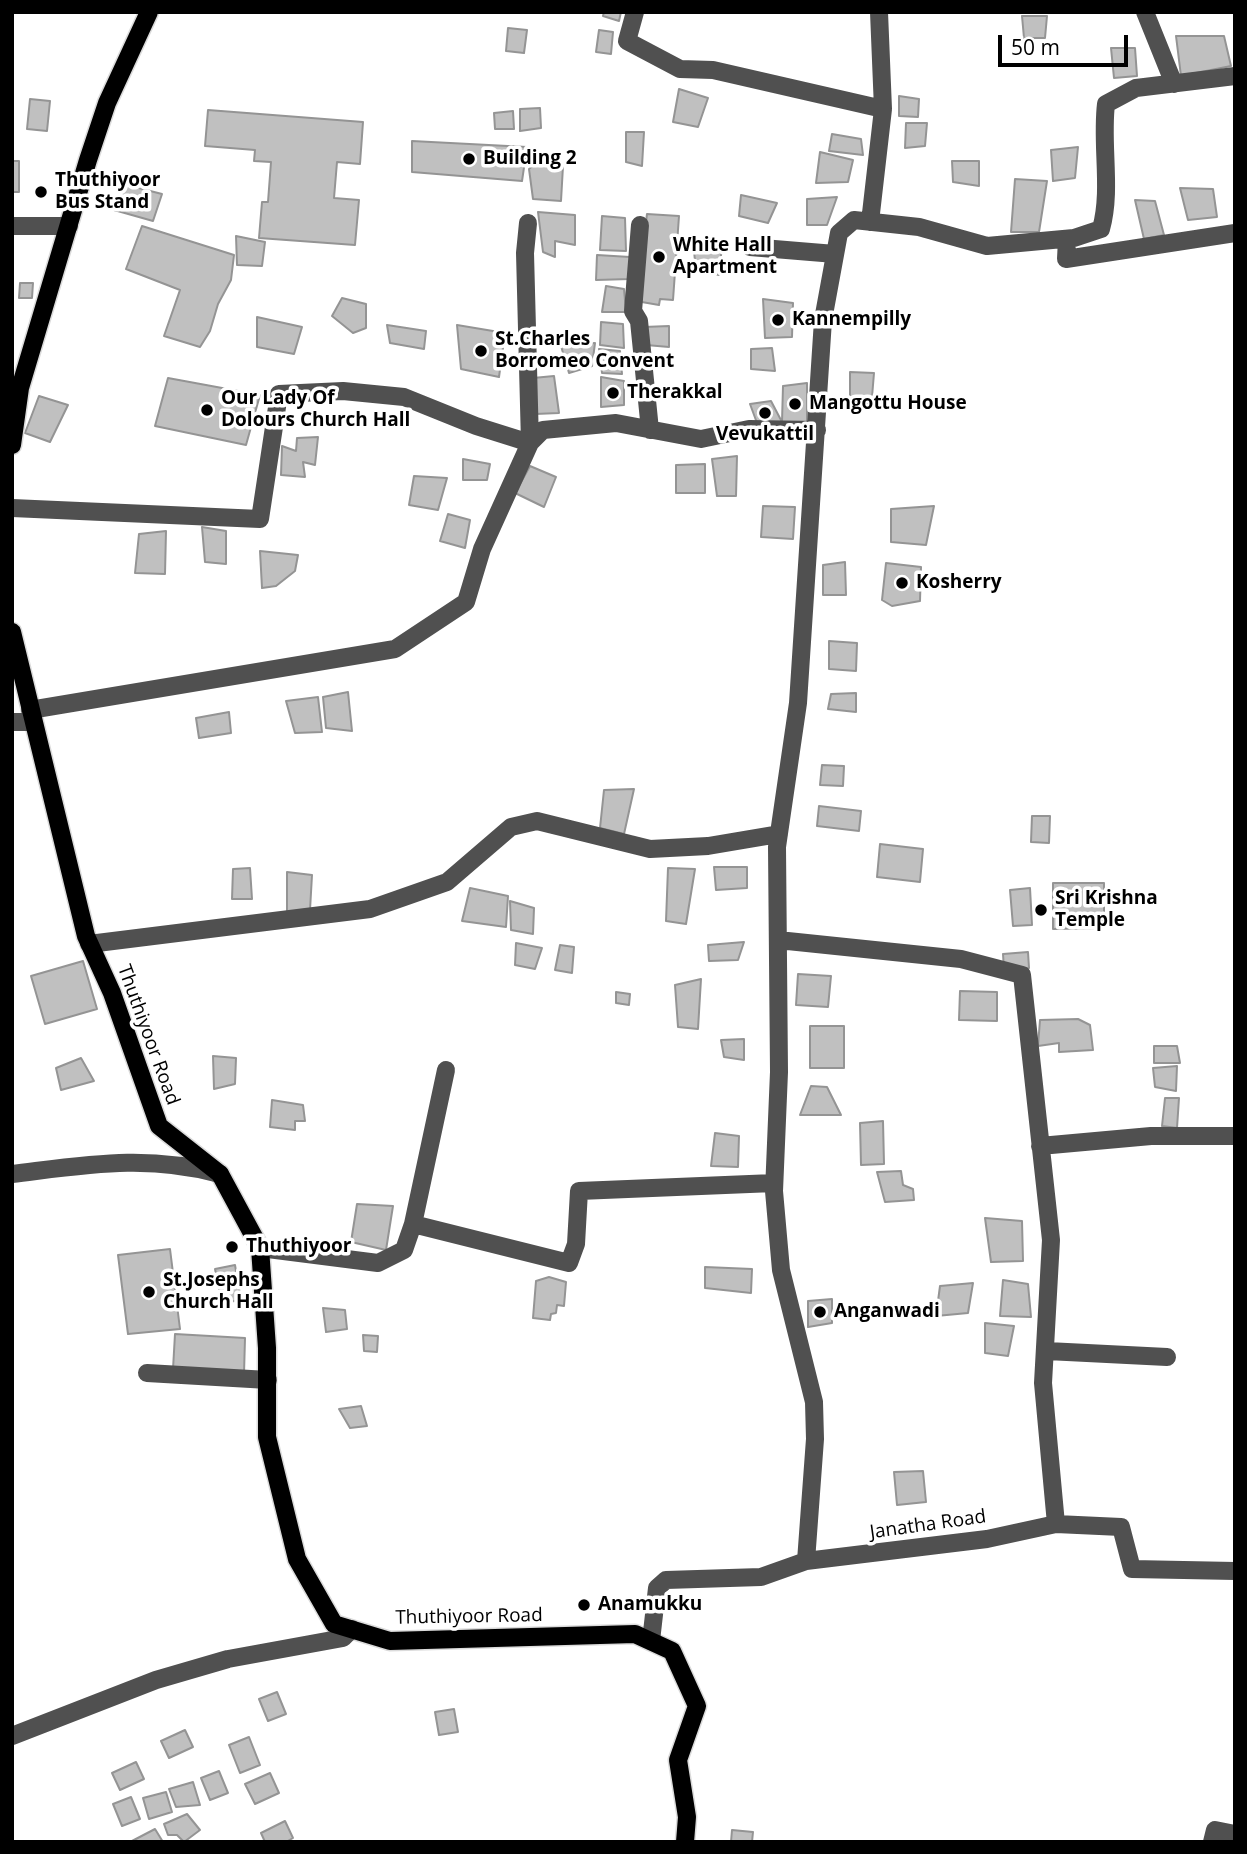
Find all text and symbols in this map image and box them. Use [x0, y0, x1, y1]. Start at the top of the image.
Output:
scale bar [1002, 21, 1132, 65]
text: 50 m [1011, 33, 1060, 61]
place label: Building 2 [483, 148, 577, 170]
marker: Building 2 [461, 151, 477, 167]
place label: Thuthiyoor Bus Stand [55, 170, 160, 214]
marker: Thuthiyoor Bus Stand [33, 184, 49, 200]
place label: White Hall Apartment [673, 235, 777, 279]
marker: White Hall Apartment [651, 249, 667, 265]
place label: Kannempilly [792, 309, 911, 331]
marker: Kannempilly [770, 312, 786, 328]
place label: St.Charles Borromeo Convent [495, 329, 674, 373]
marker: St.Charles Borromeo Convent [473, 343, 489, 359]
place label: Therakkal [627, 382, 723, 404]
marker: Therakkal [605, 385, 621, 401]
place label: Our Lady Of Dolours Church Hall [221, 388, 410, 432]
place label: Mangottu House [809, 393, 967, 415]
marker: Mangottu House [787, 396, 803, 412]
marker: Our Lady Of Dolours Church Hall [199, 402, 215, 418]
marker: Vevukattil [757, 405, 773, 421]
place label: Vevukattil [716, 424, 814, 446]
place label: Kosherry [916, 572, 1002, 594]
marker: Kosherry [894, 575, 910, 591]
place label: Sri Krishna Temple [1055, 888, 1158, 932]
marker: Sri Krishna Temple [1033, 902, 1049, 918]
street label: Thuthiyoor Road [112, 962, 184, 1108]
place label: Thuthiyoor [246, 1236, 351, 1258]
marker: Thuthiyoor [224, 1239, 240, 1255]
place label: St.Josephs Church Hall [163, 1270, 274, 1314]
marker: St.Josephs Church Hall [141, 1284, 157, 1300]
place label: Anganwadi [834, 1301, 940, 1323]
marker: Anganwadi [812, 1304, 828, 1320]
street label: Janatha Road [868, 1506, 988, 1544]
place label: Anamukku [598, 1594, 702, 1616]
marker: Anamukku [576, 1597, 592, 1613]
street label: Thuthiyoor Road [395, 1604, 543, 1630]

